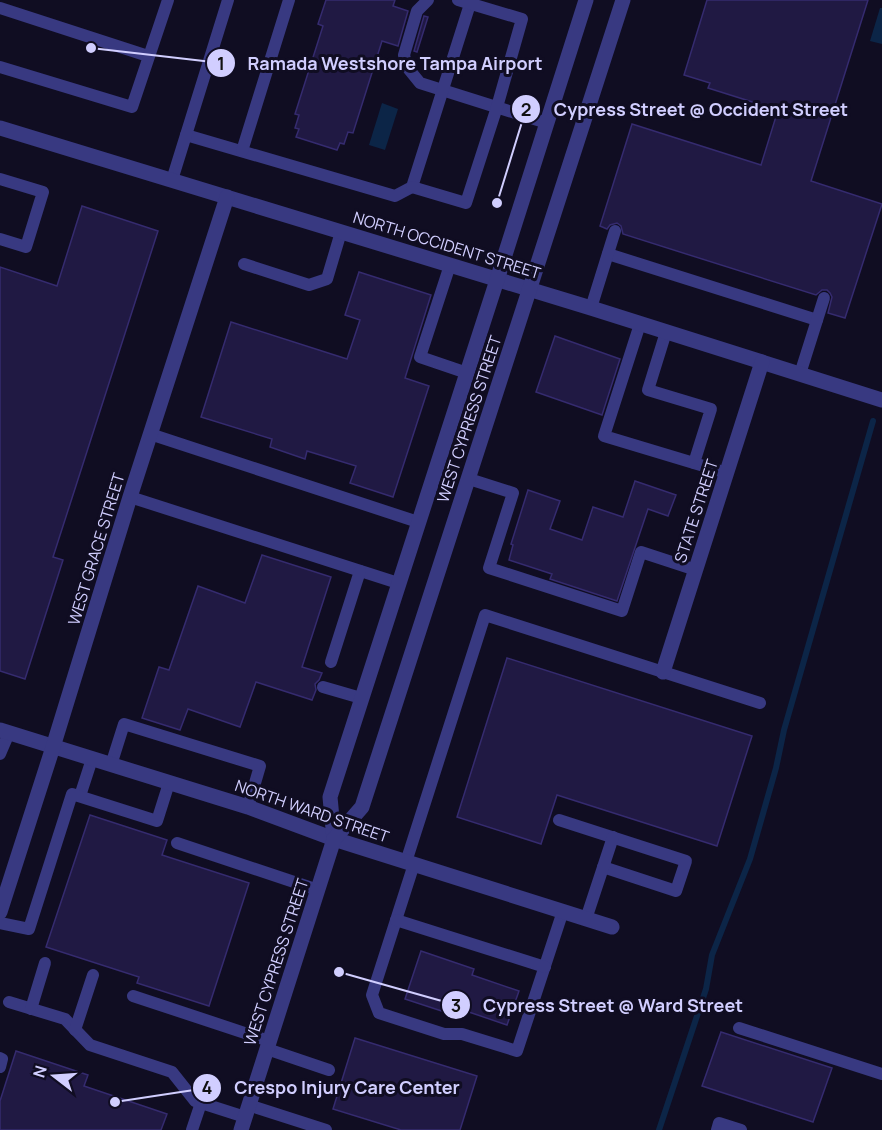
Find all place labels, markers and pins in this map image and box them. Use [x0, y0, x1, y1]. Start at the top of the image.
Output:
callout: Ramada Westshore Tampa Airport [206, 45, 555, 81]
callout: Cypress Street @ Occident Street [511, 91, 860, 127]
callout: Cypress Street @ Ward Street [441, 987, 755, 1023]
callout: Crespo Injury Care Center [192, 1070, 472, 1106]

